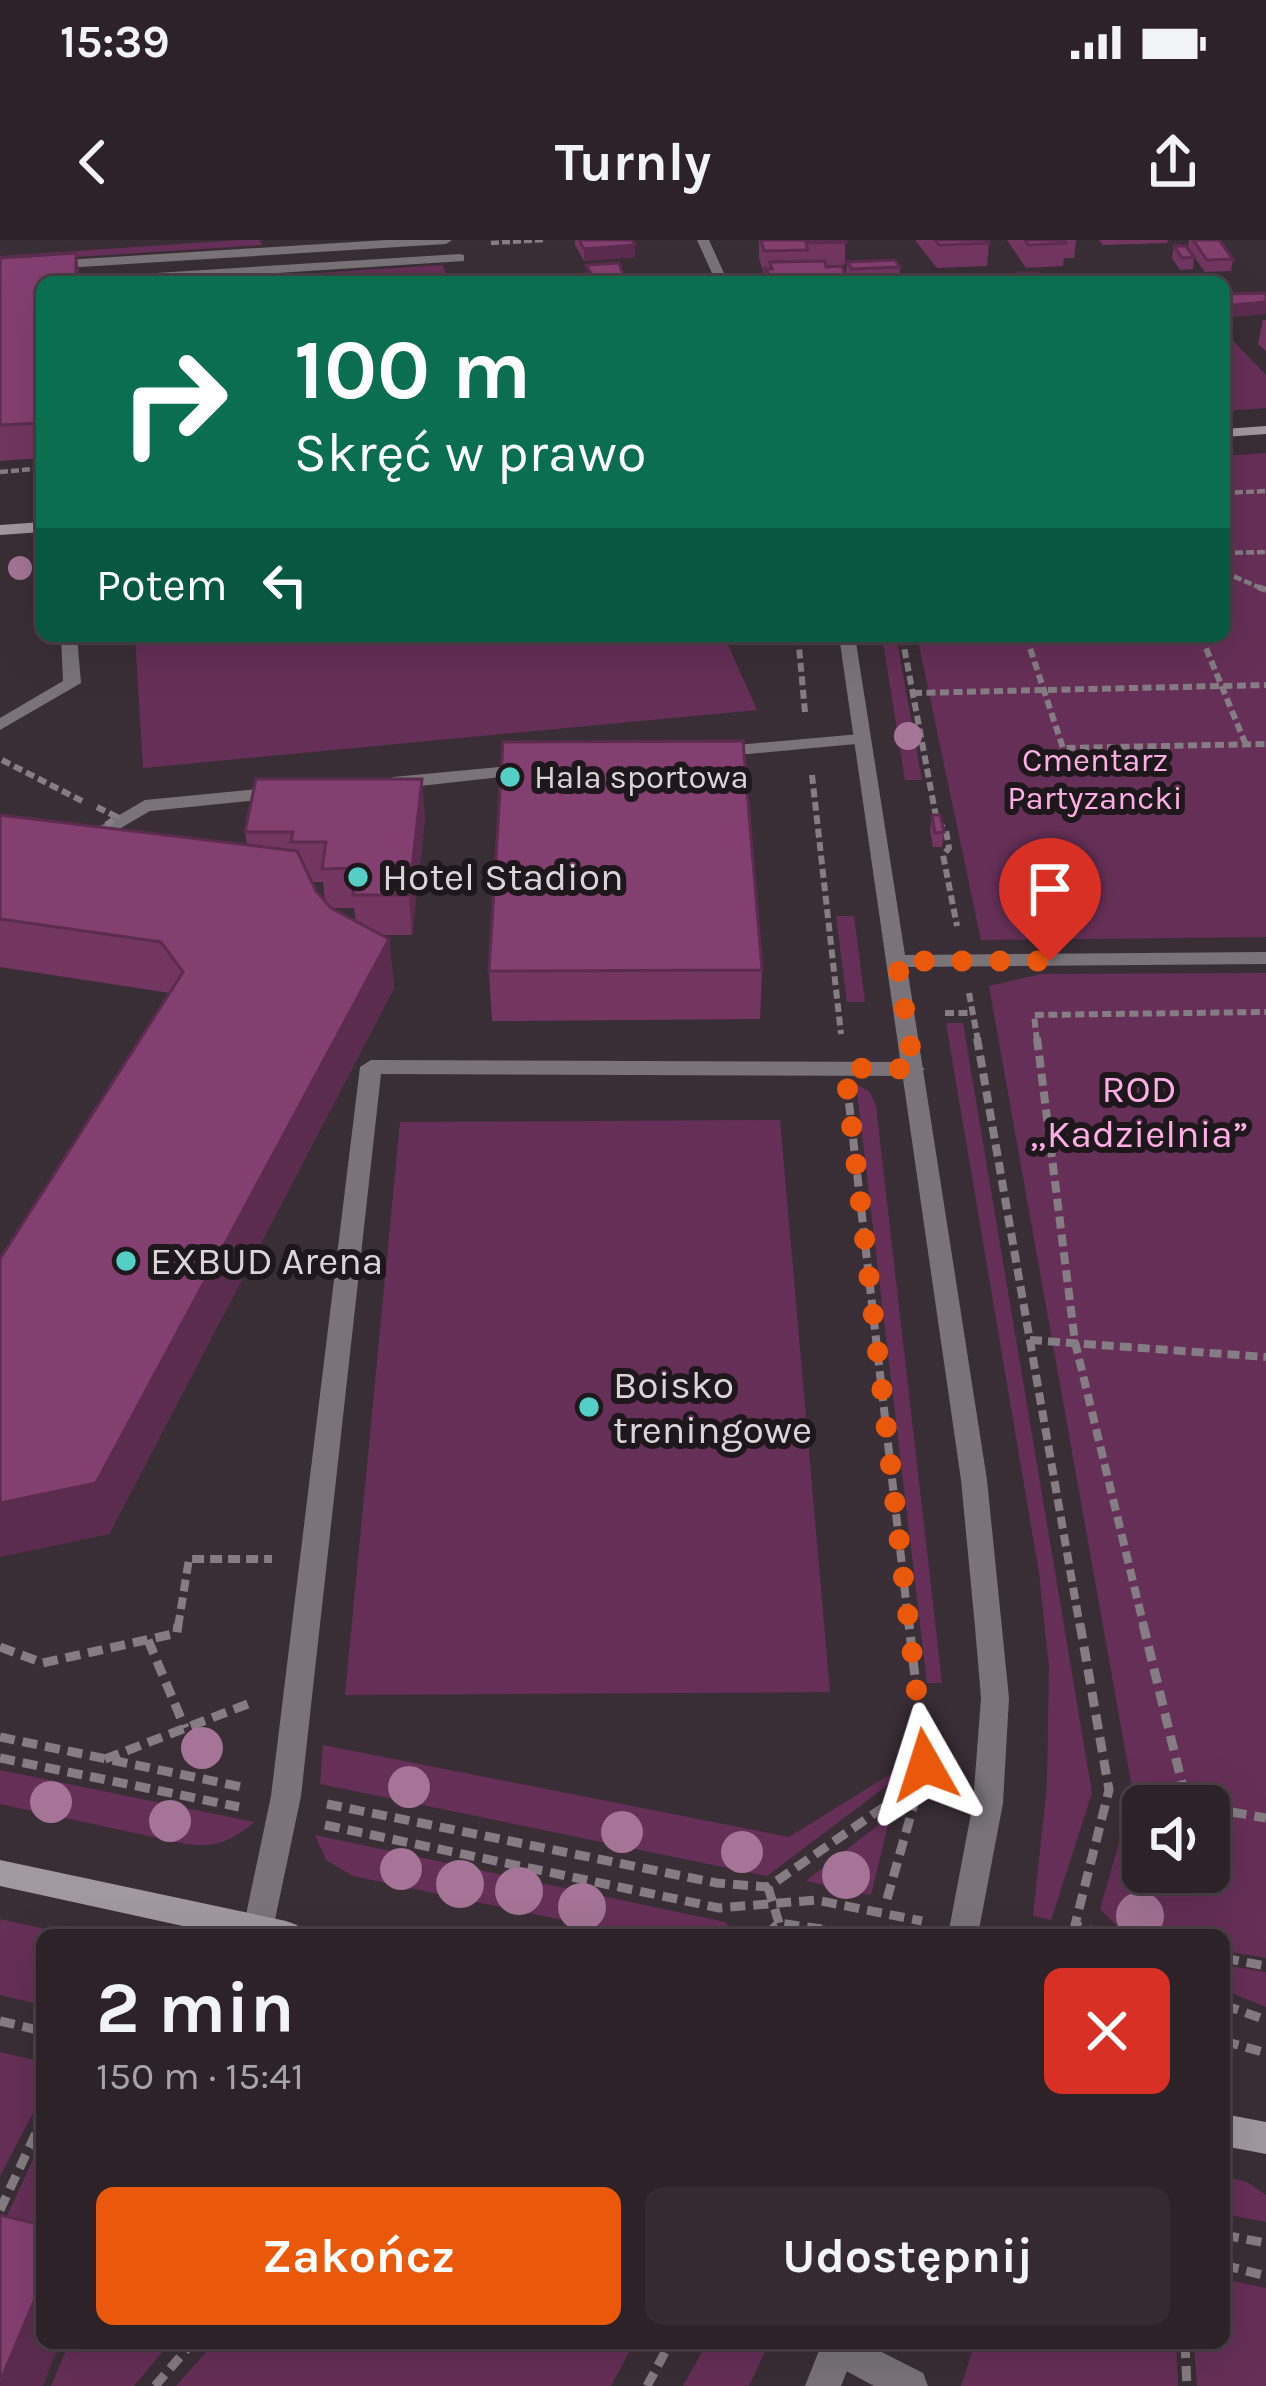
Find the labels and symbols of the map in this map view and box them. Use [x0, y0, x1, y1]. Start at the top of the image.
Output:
park label: Cmentarz Partyzancki [1007, 741, 1183, 817]
place label: Hala sportowa [534, 758, 749, 796]
marker: Hala sportowa [497, 764, 523, 790]
pin [999, 838, 1101, 961]
place label: Hotel Stadion [382, 854, 624, 900]
marker: Hotel Stadion [345, 864, 371, 890]
park label: ROD „Kadzielnia” [1030, 1066, 1248, 1157]
place label: EXBUD Arena [150, 1238, 383, 1284]
marker: EXBUD Arena [113, 1248, 139, 1274]
place label: Boisko treningowe [613, 1362, 812, 1453]
marker: Boisko treningowe [576, 1394, 602, 1420]
position arrow [862, 1702, 988, 1828]

